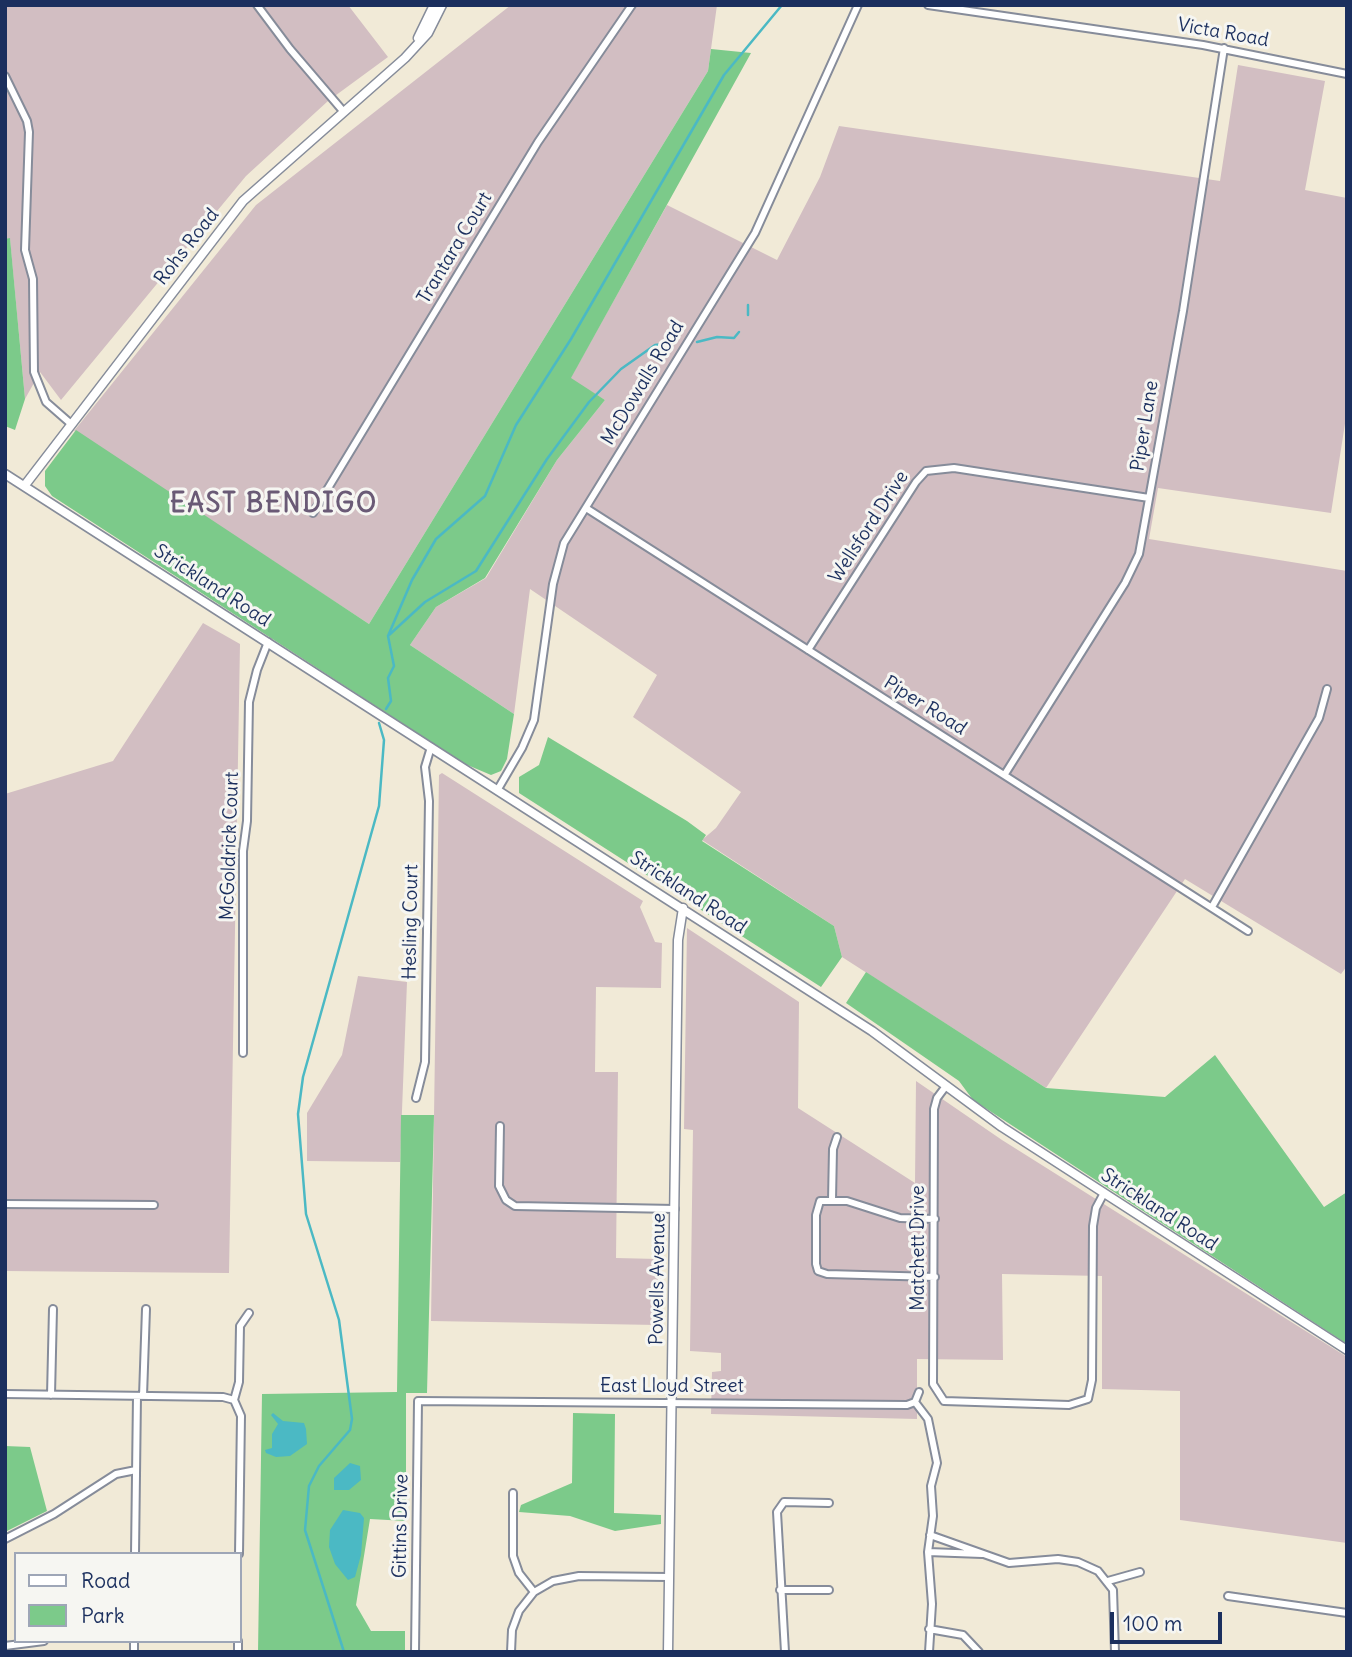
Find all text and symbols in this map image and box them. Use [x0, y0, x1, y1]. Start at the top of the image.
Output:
street label: Victa Road [1176, 14, 1270, 52]
street label: Trantara Court [413, 188, 497, 308]
street label: Rohs Road [150, 204, 224, 290]
street label: McDowalls Road [597, 317, 689, 449]
street label: Piper Lane [1127, 379, 1163, 473]
street label: Wellsford Drive [824, 467, 914, 587]
district label: EAST BENDIGO [171, 489, 377, 521]
street label: Strickland Road [149, 540, 275, 632]
street label: Piper Road [879, 672, 971, 740]
street label: McGoldrick Court [216, 771, 244, 921]
street label: Strickland Road [625, 847, 751, 939]
street label: Hesling Court [399, 864, 423, 980]
street label: Strickland Road [1096, 1164, 1222, 1256]
street label: Matchett Drive [908, 1185, 930, 1311]
street label: Powells Avenue [645, 1213, 671, 1345]
street label: East Lloyd Street [600, 1376, 744, 1398]
street label: Gittins Drive [389, 1474, 413, 1578]
legend [14, 1552, 242, 1643]
text: Road [81, 1567, 130, 1594]
scale bar [1114, 1598, 1226, 1642]
text: Park [81, 1602, 124, 1629]
text: 100 m [1123, 1610, 1182, 1637]

